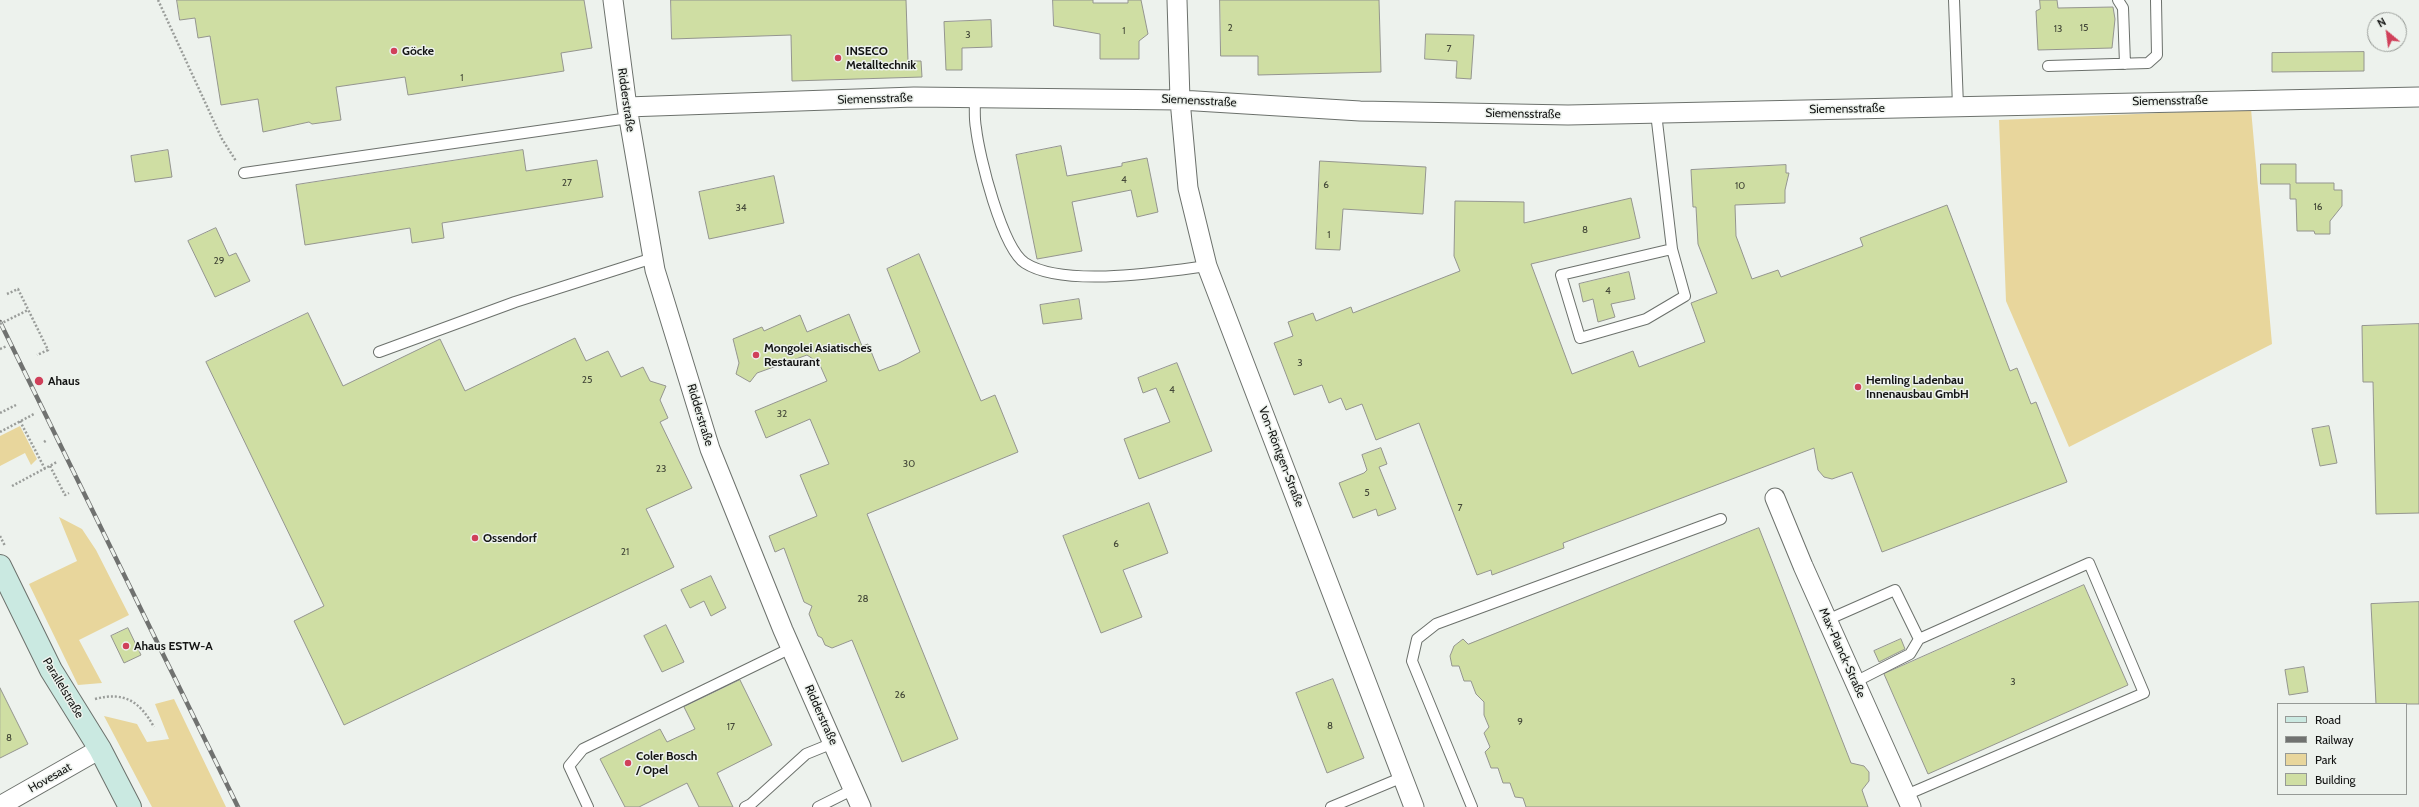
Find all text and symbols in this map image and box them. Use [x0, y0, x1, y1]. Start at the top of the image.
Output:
north arrow [2367, 12, 2407, 52]
text: N [2375, 14, 2388, 30]
house number: 2 [1227, 22, 1233, 34]
house number: 15 [2080, 22, 2088, 34]
house number: 13 [2054, 23, 2062, 35]
house number: 1 [1122, 25, 1126, 37]
house number: 3 [965, 29, 971, 41]
house number: 7 [1446, 43, 1452, 55]
place label: Göcke [402, 44, 434, 58]
place label: INSECO Metalltechnik [846, 44, 916, 72]
marker: Göcke [389, 46, 399, 56]
marker: INSECO Metalltechnik [833, 53, 843, 63]
street label: Ridderstraße [614, 67, 638, 133]
house number: 1 [460, 72, 464, 84]
street label: Siemensstraße [837, 90, 913, 108]
street label: Siemensstraße [1161, 92, 1237, 110]
street label: Siemensstraße [2132, 93, 2208, 109]
street label: Siemensstraße [1809, 101, 1885, 117]
street label: Siemensstraße [1485, 106, 1561, 122]
house number: 4 [1121, 174, 1127, 186]
house number: 27 [562, 177, 572, 189]
house number: 6 [1323, 179, 1329, 191]
house number: 10 [1735, 180, 1745, 192]
house number: 16 [2314, 201, 2322, 213]
house number: 34 [735, 202, 747, 214]
house number: 8 [1582, 224, 1588, 236]
house number: 1 [1327, 229, 1331, 241]
house number: 29 [214, 255, 224, 267]
house number: 4 [1605, 285, 1611, 297]
place label: Mongolei Asiatisches Restaurant [764, 341, 872, 369]
marker: Mongolei Asiatisches Restaurant [751, 350, 761, 360]
house number: 3 [1297, 357, 1303, 369]
place label: Hemling Ladenbau Innenausbau GmbH [1866, 373, 1969, 401]
place label: Ahaus [48, 374, 80, 388]
house number: 25 [582, 374, 592, 386]
marker: Ahaus [33, 375, 45, 387]
street label: Ridderstraße [684, 382, 716, 448]
marker: Hemling Ladenbau Innenausbau GmbH [1853, 382, 1863, 392]
house number: 4 [1169, 384, 1175, 396]
street label: Von-Röntgen-Straße [1255, 405, 1307, 509]
house number: 32 [777, 408, 787, 420]
house number: 30 [903, 458, 915, 470]
house number: 23 [656, 463, 666, 475]
house number: 5 [1364, 487, 1370, 499]
house number: 7 [1457, 502, 1463, 514]
place label: Ossendorf [483, 531, 537, 545]
marker: Ossendorf [470, 533, 480, 543]
house number: 6 [1113, 538, 1119, 550]
house number: 21 [621, 546, 629, 558]
house number: 28 [857, 593, 869, 605]
street label: Max-Planck-Straße [1816, 606, 1868, 700]
place label: Ahaus ESTW-A [134, 639, 213, 653]
marker: Ahaus ESTW-A [121, 641, 131, 651]
street label: Parallelstraße [39, 655, 87, 721]
house number: 3 [2010, 676, 2016, 688]
street label: Ridderstraße [801, 683, 841, 747]
house number: 26 [895, 689, 905, 701]
legend [2277, 703, 2407, 795]
text: Road [2315, 712, 2341, 727]
house number: 9 [1517, 716, 1523, 728]
house number: 8 [1327, 720, 1333, 732]
house number: 17 [727, 721, 735, 733]
house number: 8 [6, 732, 12, 744]
text: Railway [2315, 732, 2353, 747]
place label: Coler Bosch / Opel [636, 749, 697, 777]
text: Park [2315, 752, 2337, 767]
marker: Coler Bosch / Opel [623, 758, 633, 768]
street label: Hovesaat [26, 760, 74, 796]
text: Building [2315, 772, 2356, 787]

